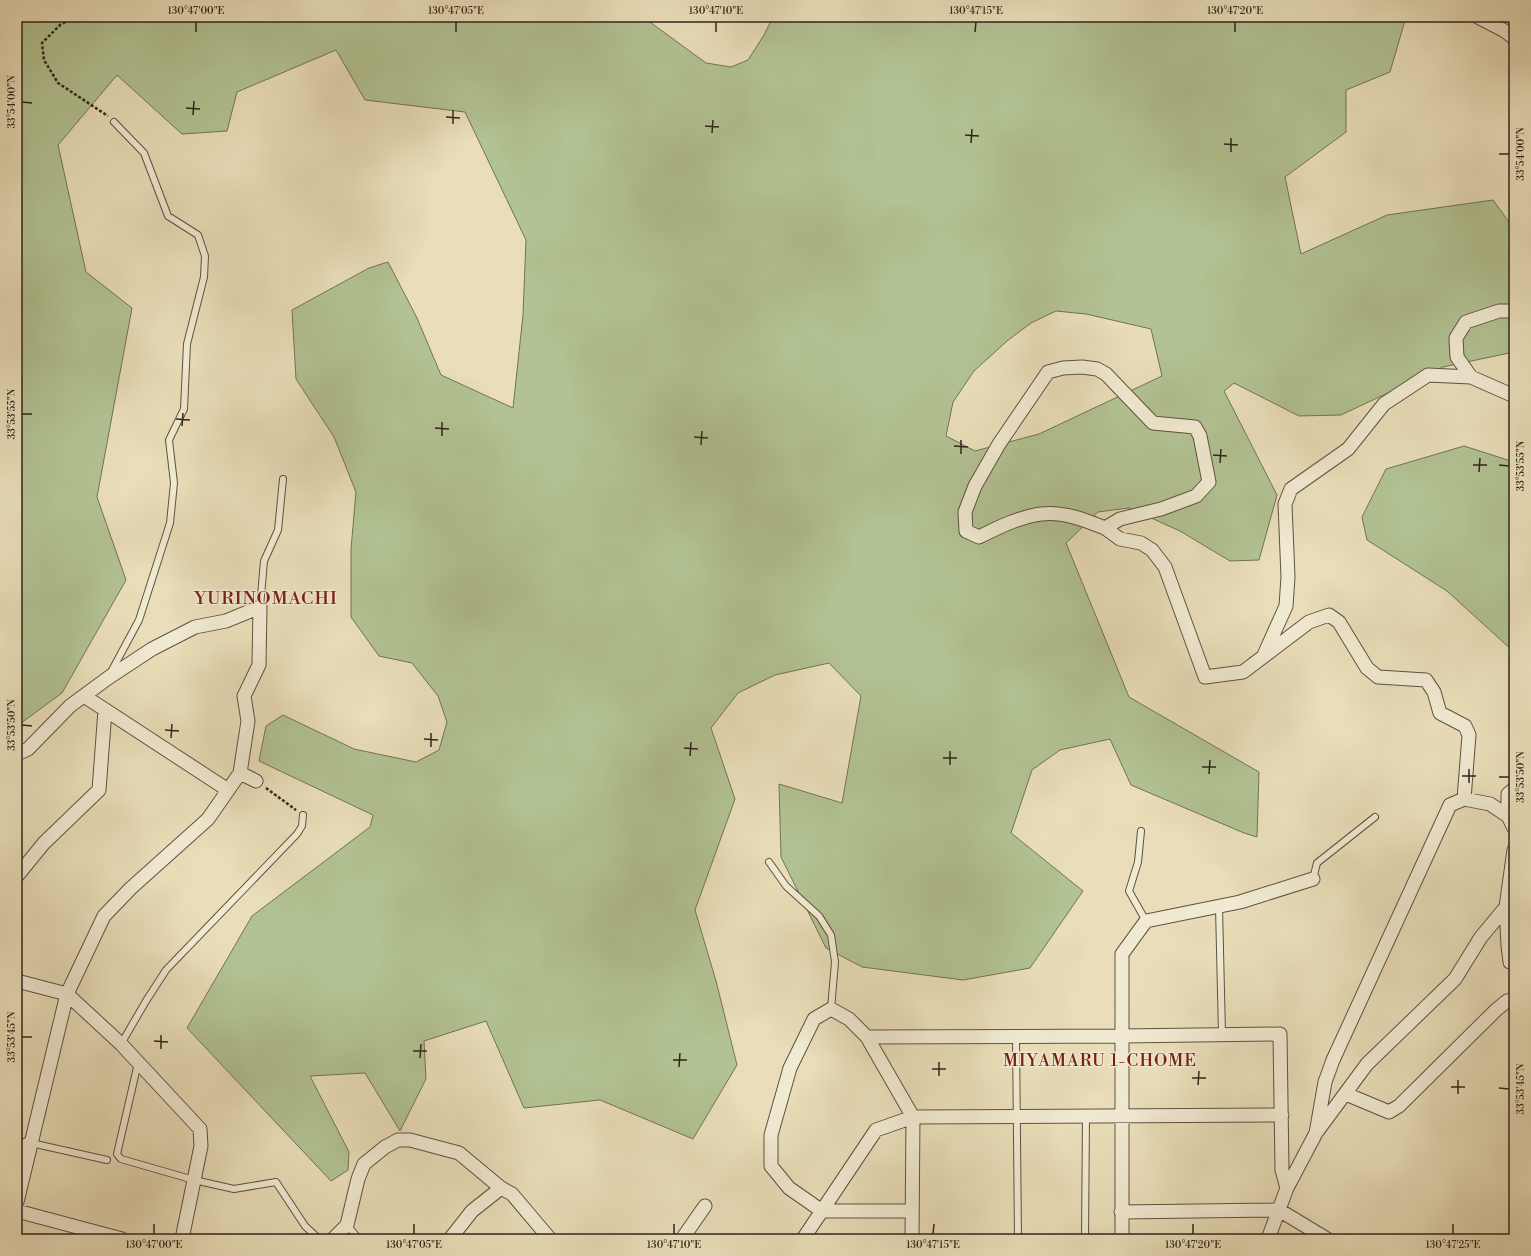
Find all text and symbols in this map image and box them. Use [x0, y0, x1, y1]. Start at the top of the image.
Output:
text: 130°47'00"E [167, 5, 225, 17]
text: 130°47'05"E [428, 5, 484, 17]
text: 130°47'10"E [689, 5, 743, 17]
text: 130°47'15"E [949, 5, 1003, 17]
text: 130°47'20"E [1207, 5, 1263, 17]
text: 33°54'00"N [6, 75, 18, 129]
text: 33°54'00"N [1515, 127, 1527, 181]
text: 33°53'55"N [6, 388, 18, 439]
text: 33°53'55"N [1515, 440, 1527, 491]
district label: YURINOMACHI [193, 587, 338, 610]
text: 33°53'50"N [6, 699, 18, 751]
text: 33°53'50"N [1515, 751, 1527, 803]
text: 33°53'45"N [6, 1011, 18, 1062]
district label: MIYAMARU 1-CHOME [1003, 1050, 1197, 1072]
text: 33°53'45"N [1515, 1063, 1527, 1114]
text: 130°47'00"E [125, 1239, 183, 1251]
text: 130°47'05"E [386, 1239, 442, 1251]
text: 130°47'10"E [647, 1239, 701, 1251]
text: 130°47'15"E [906, 1239, 960, 1251]
text: 130°47'20"E [1165, 1239, 1221, 1251]
text: 130°47'25"E [1426, 1239, 1481, 1251]

